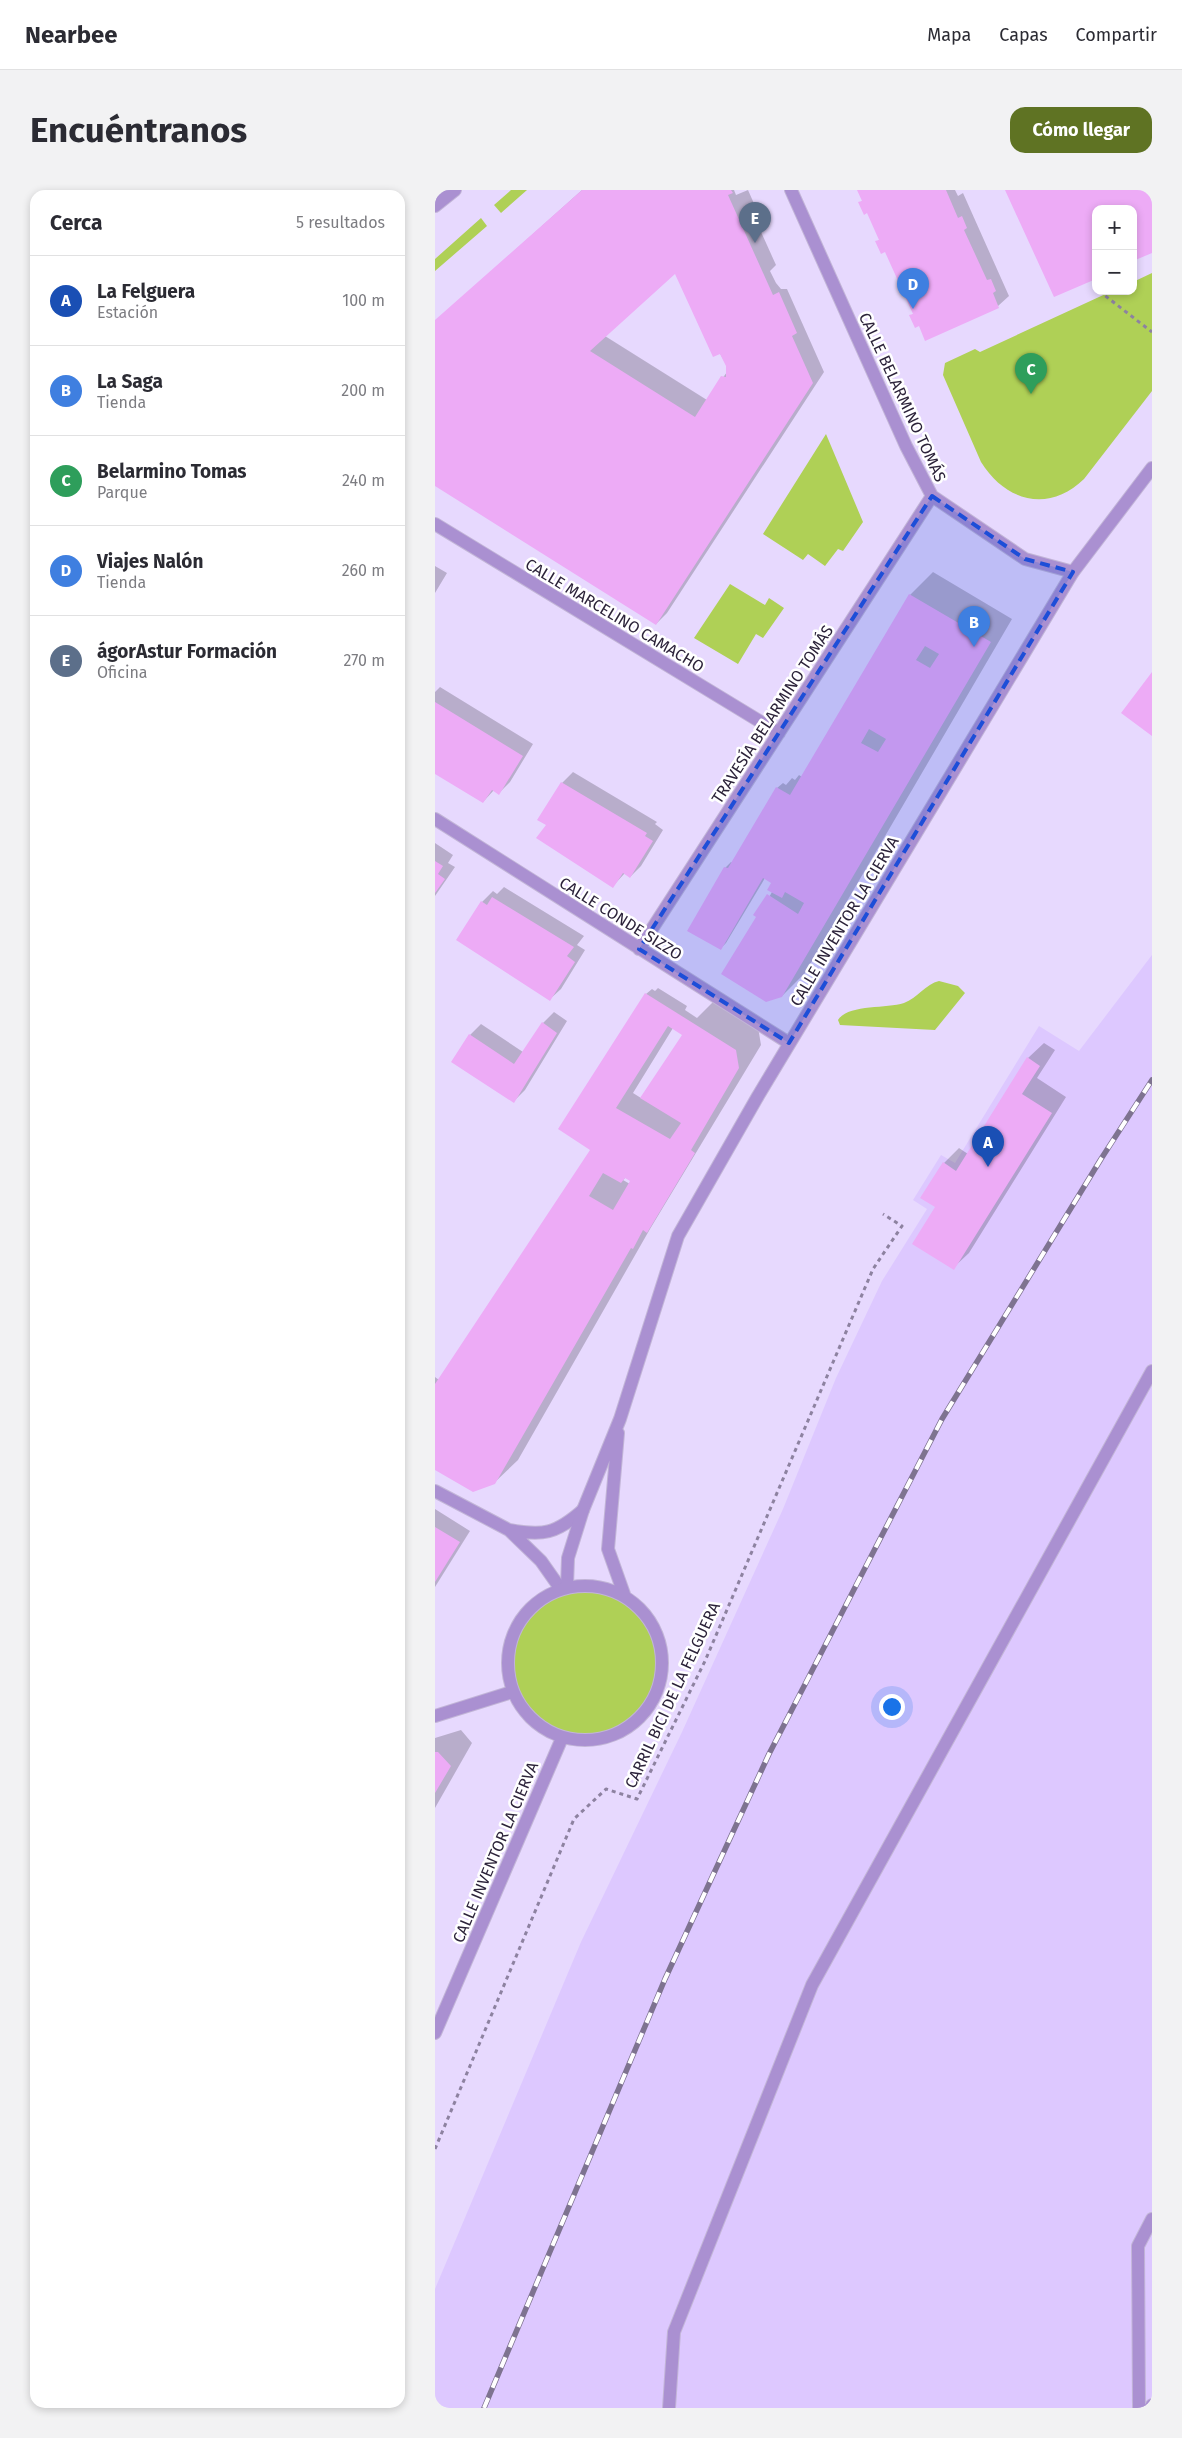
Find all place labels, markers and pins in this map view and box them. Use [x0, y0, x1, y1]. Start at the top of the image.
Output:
pin: E [739, 202, 771, 243]
pin: D [897, 268, 929, 309]
pin: C [1015, 353, 1047, 394]
pin: B [958, 606, 990, 647]
pin: A [972, 1126, 1004, 1167]

